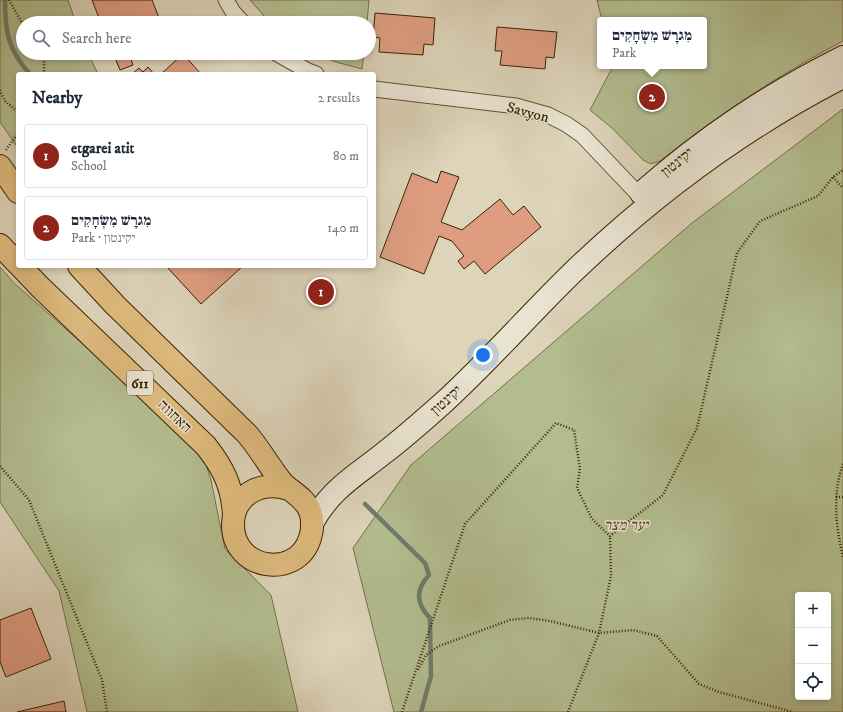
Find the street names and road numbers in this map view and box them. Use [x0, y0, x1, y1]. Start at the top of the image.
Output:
street label: Savyon [505, 98, 551, 127]
street label: יקינטון [657, 144, 697, 181]
road number: 611 [127, 371, 153, 395]
street label: יקינטון [427, 381, 466, 420]
street label: האחווה [154, 396, 196, 437]

